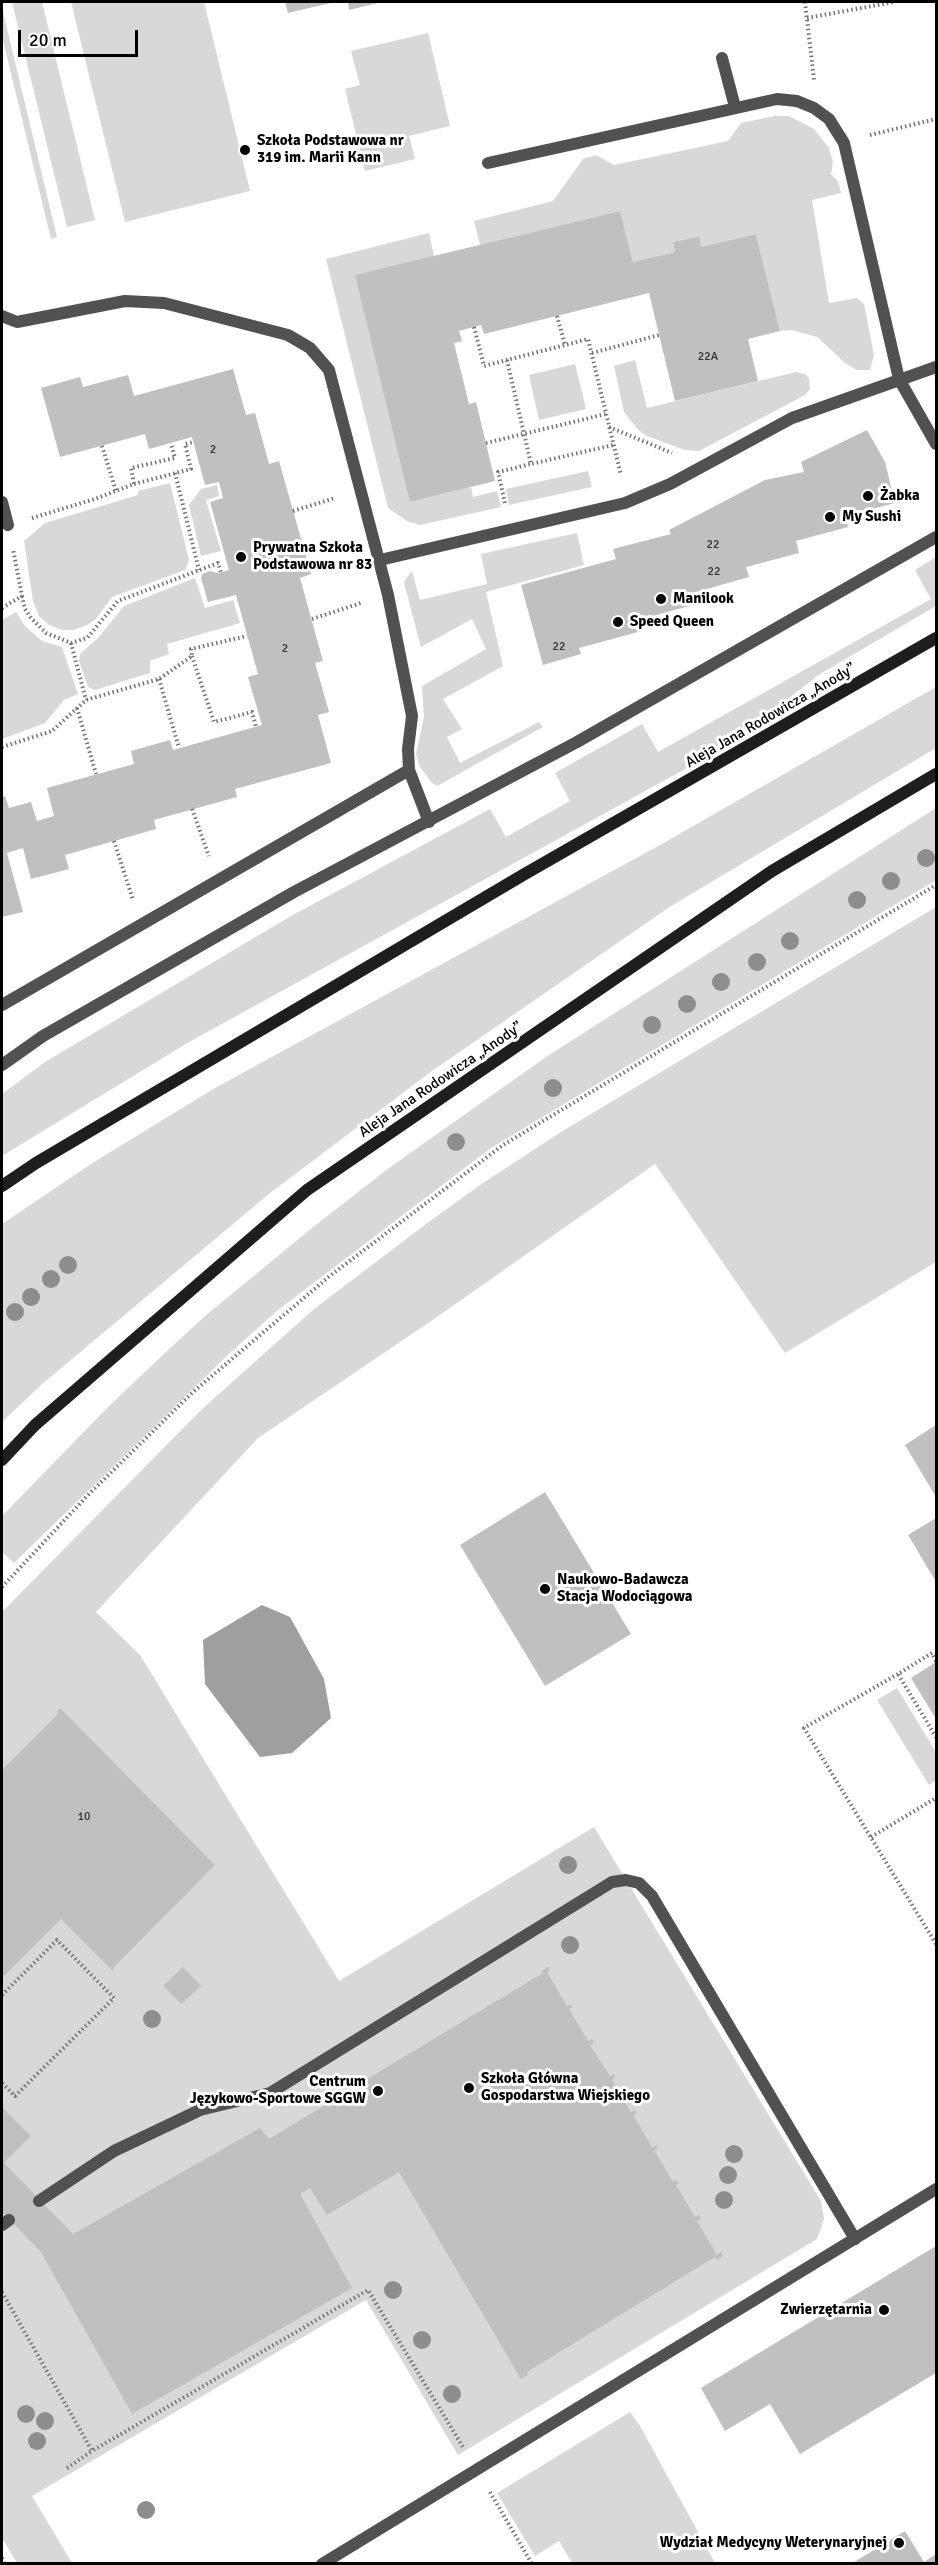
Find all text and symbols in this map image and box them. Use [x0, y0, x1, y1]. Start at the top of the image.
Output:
scale bar [21, 18, 141, 56]
text: 20 m [29, 29, 67, 51]
place label: Szkoła Podstawowa nr 319 im. Marii Kann [257, 132, 404, 167]
marker: Szkoła Podstawowa nr 319 im. Marii Kann [238, 143, 252, 157]
house number: 22A [698, 350, 718, 364]
house number: 2 [210, 443, 216, 457]
place label: Żabka [880, 487, 920, 505]
marker: Żabka [861, 489, 875, 503]
place label: My Sushi [842, 508, 901, 526]
marker: My Sushi [823, 510, 837, 524]
house number: 22 [707, 538, 719, 552]
place label: Prywatna Szkoła Podstawowa nr 83 [253, 539, 372, 574]
marker: Prywatna Szkoła Podstawowa nr 83 [234, 550, 248, 564]
house number: 22 [708, 565, 720, 579]
place label: Manilook [673, 590, 734, 608]
marker: Manilook [654, 592, 668, 606]
place label: Speed Queen [630, 613, 714, 631]
marker: Speed Queen [611, 615, 625, 629]
house number: 22 [553, 640, 565, 654]
house number: 2 [282, 642, 288, 656]
street label: Aleja Jana Rodowicza „Anody” [683, 660, 859, 772]
street label: Aleja Jana Rodowicza „Anody” [356, 1018, 526, 1142]
place label: Naukowo-Badawcza Stacja Wodociągowa [557, 1571, 692, 1606]
marker: Naukowo-Badawcza Stacja Wodociągowa [538, 1582, 552, 1596]
house number: 10 [78, 1810, 90, 1824]
place label: Szkoła Główna Gospodarstwa Wiejskiego [481, 2070, 650, 2105]
place label: Centrum Językowo-Sportowe SGGW [190, 2073, 366, 2108]
marker: Szkoła Główna Gospodarstwa Wiejskiego [462, 2081, 476, 2095]
marker: Centrum Językowo-Sportowe SGGW [371, 2084, 385, 2098]
place label: Zwierzętarnia [780, 2301, 872, 2319]
marker: Zwierzętarnia [877, 2303, 891, 2317]
place label: Wydział Medycyny Weterynaryjnej [660, 2534, 887, 2552]
marker: Wydział Medycyny Weterynaryjnej [892, 2536, 906, 2550]

